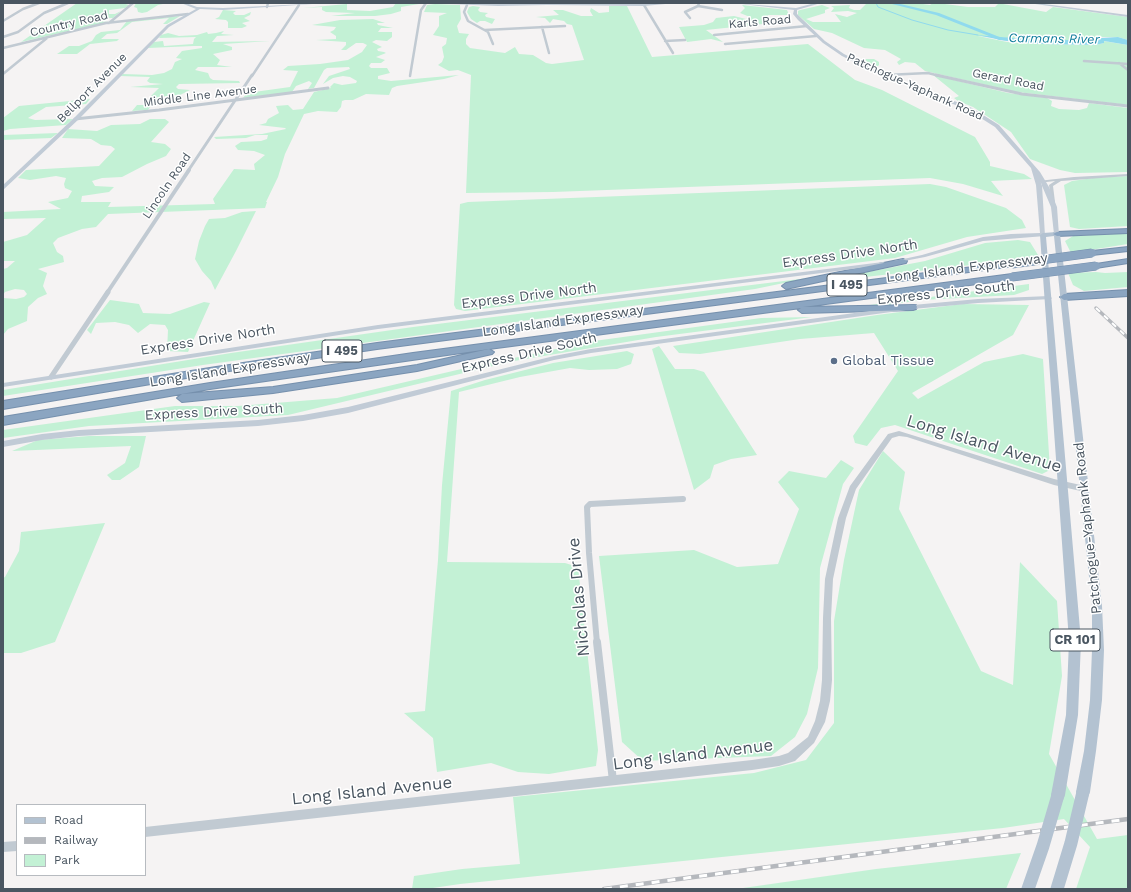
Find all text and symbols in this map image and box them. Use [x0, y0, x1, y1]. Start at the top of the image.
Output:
street label: Country Road [29, 8, 109, 40]
street label: Karls Road [728, 12, 792, 32]
water label: Carmans River [1008, 30, 1100, 48]
street label: Bellport Avenue [54, 50, 130, 126]
street label: Patchogue-Yaphank Road [844, 50, 986, 124]
street label: Gerard Road [971, 66, 1045, 94]
street label: Middle Line Avenue [142, 82, 258, 110]
street label: Lincoln Road [140, 150, 194, 222]
street label: Express Drive North [781, 236, 919, 272]
street label: Long Island Expressway [885, 250, 1049, 286]
road number: I 495 [827, 274, 867, 296]
street label: Express Drive South [876, 277, 1016, 309]
street label: Express Drive North [460, 279, 598, 313]
street label: Long Island Expressway [481, 301, 645, 341]
street label: Express Drive North [139, 321, 277, 359]
street label: Express Drive South [460, 329, 598, 377]
road number: I 495 [322, 340, 362, 362]
street label: Long Island Expressway [148, 349, 312, 391]
place label: Global Tissue [842, 353, 934, 369]
marker: Global Tissue [829, 356, 839, 366]
street label: Express Drive South [144, 400, 284, 424]
street label: Long Island Avenue [904, 411, 1064, 477]
street label: Patchogue-Yaphank Road [1071, 441, 1105, 615]
street label: Nicholas Drive [564, 537, 594, 657]
road number: CR 101 [1050, 629, 1100, 651]
street label: Long Island Avenue [612, 735, 774, 775]
street label: Long Island Avenue [291, 772, 453, 810]
legend [16, 804, 146, 876]
text: Road [54, 813, 83, 827]
text: Railway [54, 833, 98, 847]
text: Park [54, 853, 80, 867]

